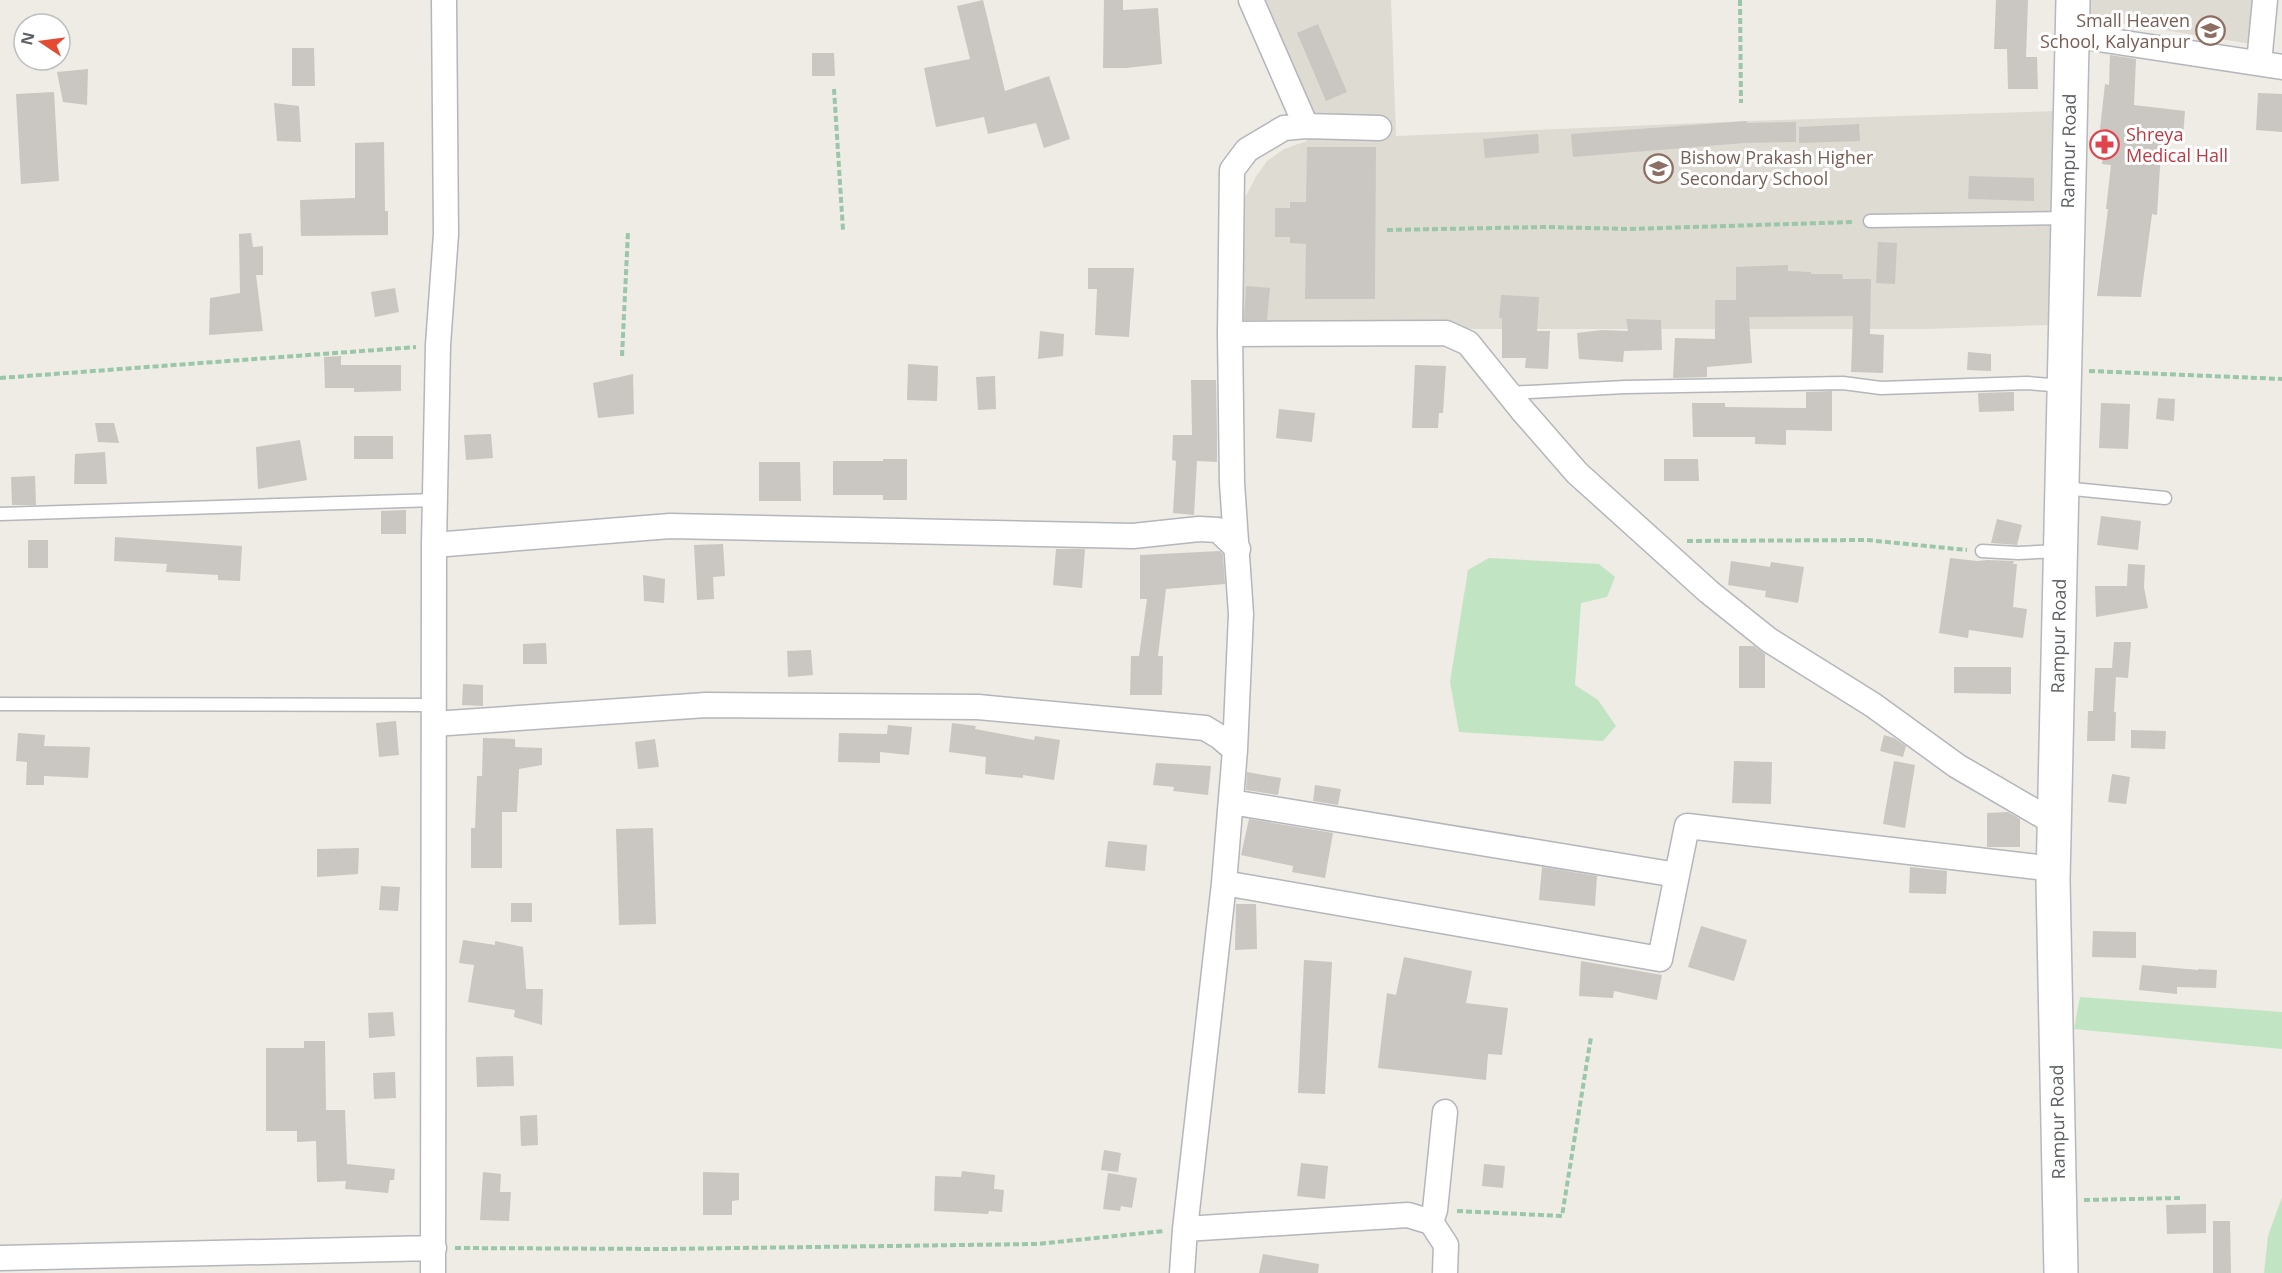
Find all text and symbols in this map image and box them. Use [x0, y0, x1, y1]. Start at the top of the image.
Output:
place label: Small Heaven School, Kalyanpur [2040, 8, 2191, 53]
north arrow [12, 12, 72, 72]
school or university icon: Small Heaven School, Kalyanpur [2195, 15, 2227, 47]
text: N [15, 30, 40, 47]
street label: Rampur Road [2055, 93, 2081, 209]
place label: Shreya Medical Hall [2126, 122, 2228, 167]
pharmacy icon: Shreya Medical Hall [2089, 129, 2121, 161]
place label: Bishow Prakash Higher Secondary School [1680, 145, 1874, 190]
school or university icon: Bishow Prakash Higher Secondary School [1643, 152, 1675, 184]
street label: Rampur Road [2045, 578, 2071, 694]
street label: Rampur Road [2044, 1064, 2070, 1180]

